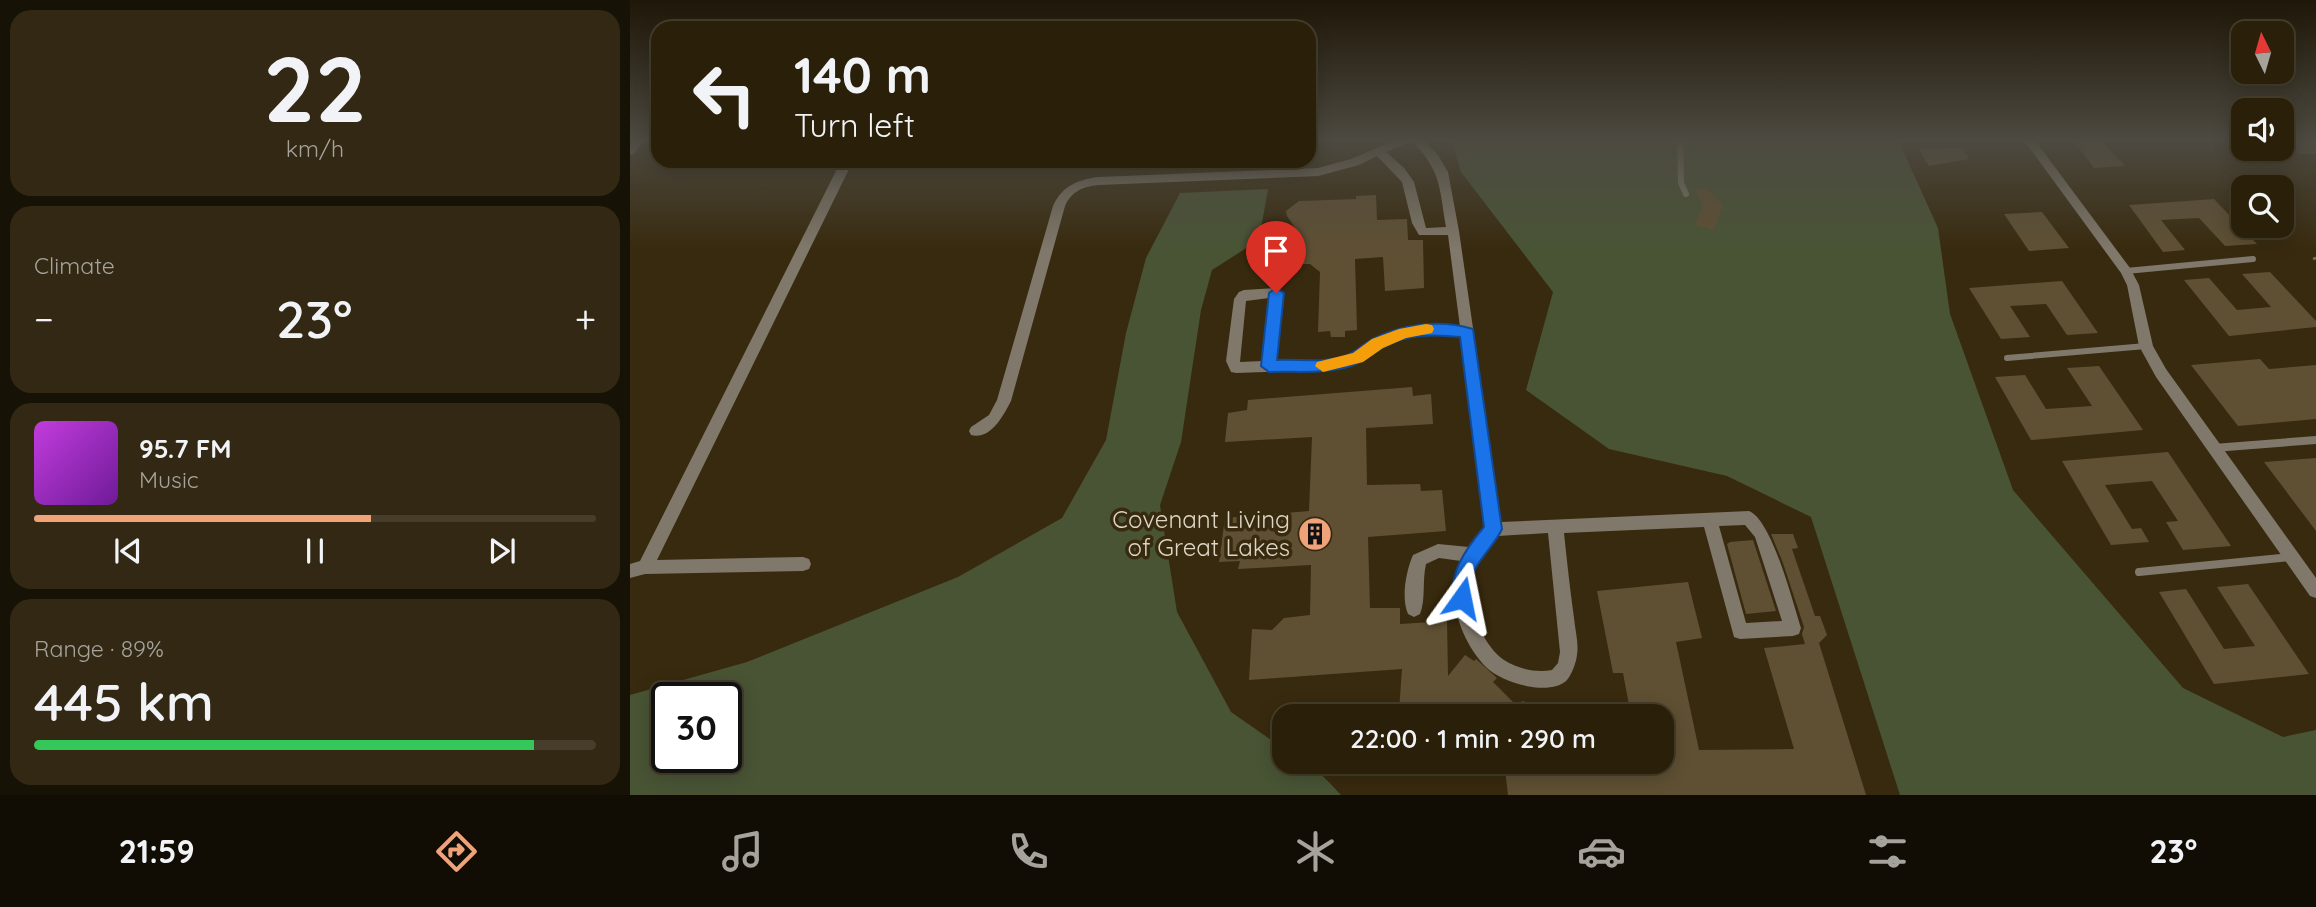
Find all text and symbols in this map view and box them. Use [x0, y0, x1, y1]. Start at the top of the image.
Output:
north arrow [2231, 21, 2294, 84]
map controls [2231, 21, 2294, 238]
text: 22 [263, 31, 367, 145]
text: 140 m [794, 44, 931, 105]
icon: left [679, 49, 770, 140]
button: sound [2231, 98, 2294, 161]
text: Turn left [794, 105, 915, 145]
text: km/h [286, 134, 344, 163]
button: search [2231, 175, 2294, 238]
pin [1246, 221, 1306, 293]
icon: arrive [1257, 232, 1295, 270]
text: Climate [34, 251, 115, 280]
text: 23° [276, 286, 352, 351]
text: − [34, 295, 54, 343]
text: + [575, 295, 596, 343]
text: 95.7 FM [139, 432, 232, 465]
text: Music [139, 465, 199, 494]
place label: Covenant Living of Great Lakes [1112, 504, 1290, 562]
building icon: Covenant Living of Great Lakes [1296, 515, 1334, 553]
icon: previous [109, 532, 147, 570]
icon: pause [296, 532, 334, 570]
icon: next [483, 532, 521, 570]
position arrow [1425, 561, 1499, 635]
text: Range · 89% [34, 634, 164, 663]
text: 445 km [34, 669, 214, 734]
speed limit sign: 30 [651, 682, 742, 773]
text: 22:00 · 1 min · 290 m [1350, 722, 1596, 755]
icon: directions [432, 827, 481, 876]
icon: music [718, 827, 767, 876]
icon: phone [1004, 827, 1053, 876]
icon: climate [1291, 827, 1340, 876]
icon: car [1577, 827, 1626, 876]
icon: filters [1863, 827, 1912, 876]
text: 21:59 [119, 831, 195, 871]
text: 23° [2149, 831, 2197, 871]

